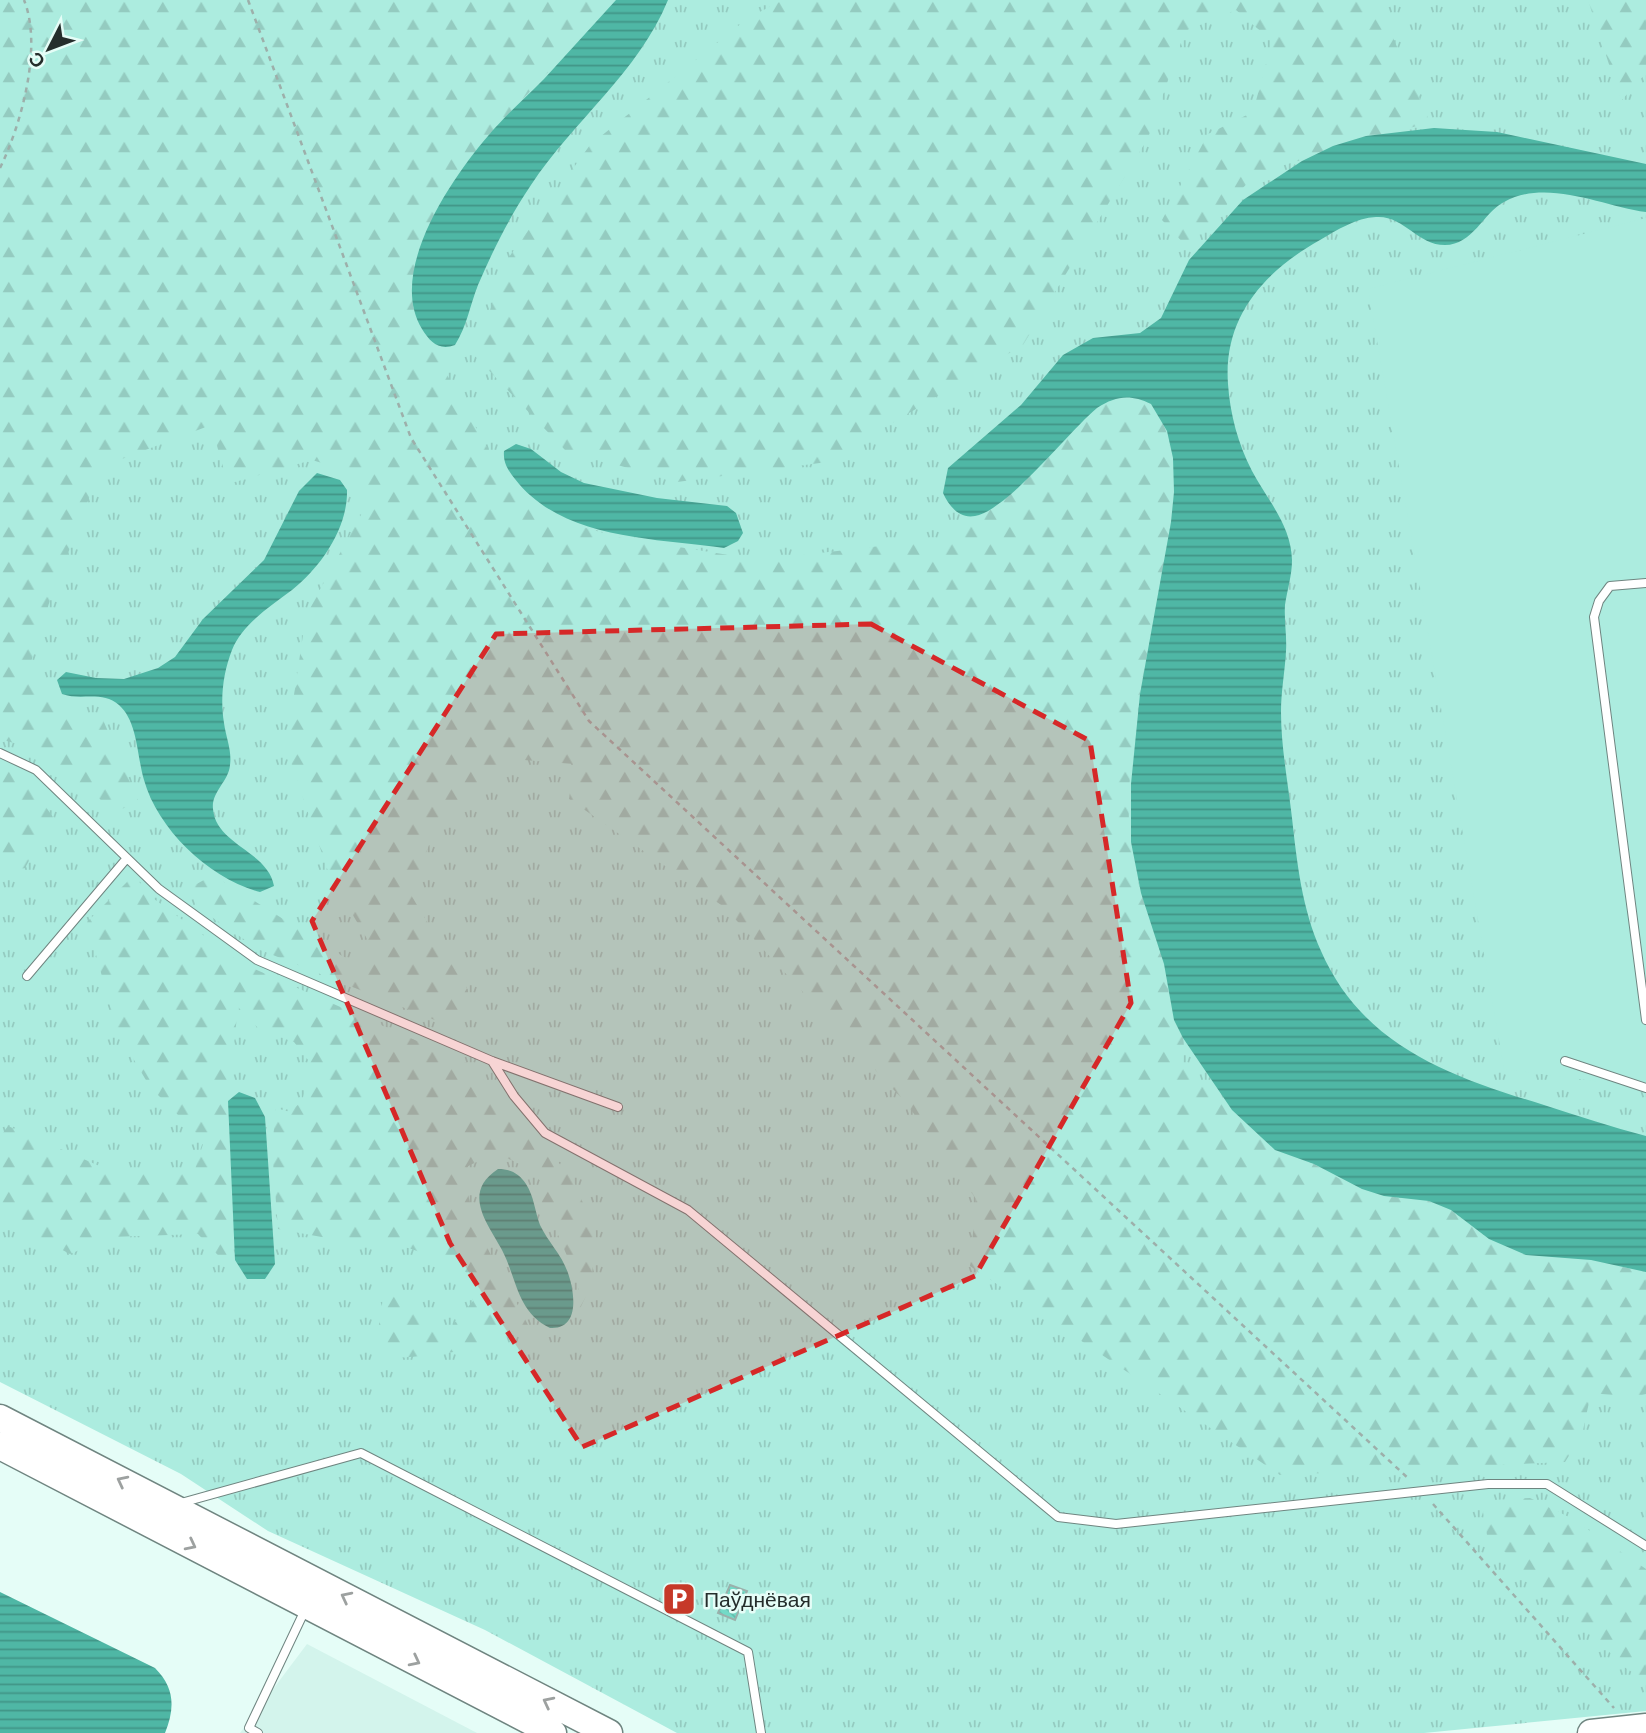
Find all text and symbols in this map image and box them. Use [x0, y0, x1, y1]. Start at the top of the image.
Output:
north arrow [14, 14, 84, 84]
text: С [23, 47, 50, 73]
one-way arrow [117, 1476, 129, 1490]
one-way arrow [184, 1537, 196, 1550]
parking icon: Паўднёвая [660, 1580, 698, 1618]
place label: Паўднёвая [704, 1587, 811, 1612]
one-way arrow [341, 1592, 353, 1605]
one-way arrow [408, 1653, 420, 1666]
one-way arrow [543, 1696, 555, 1710]

